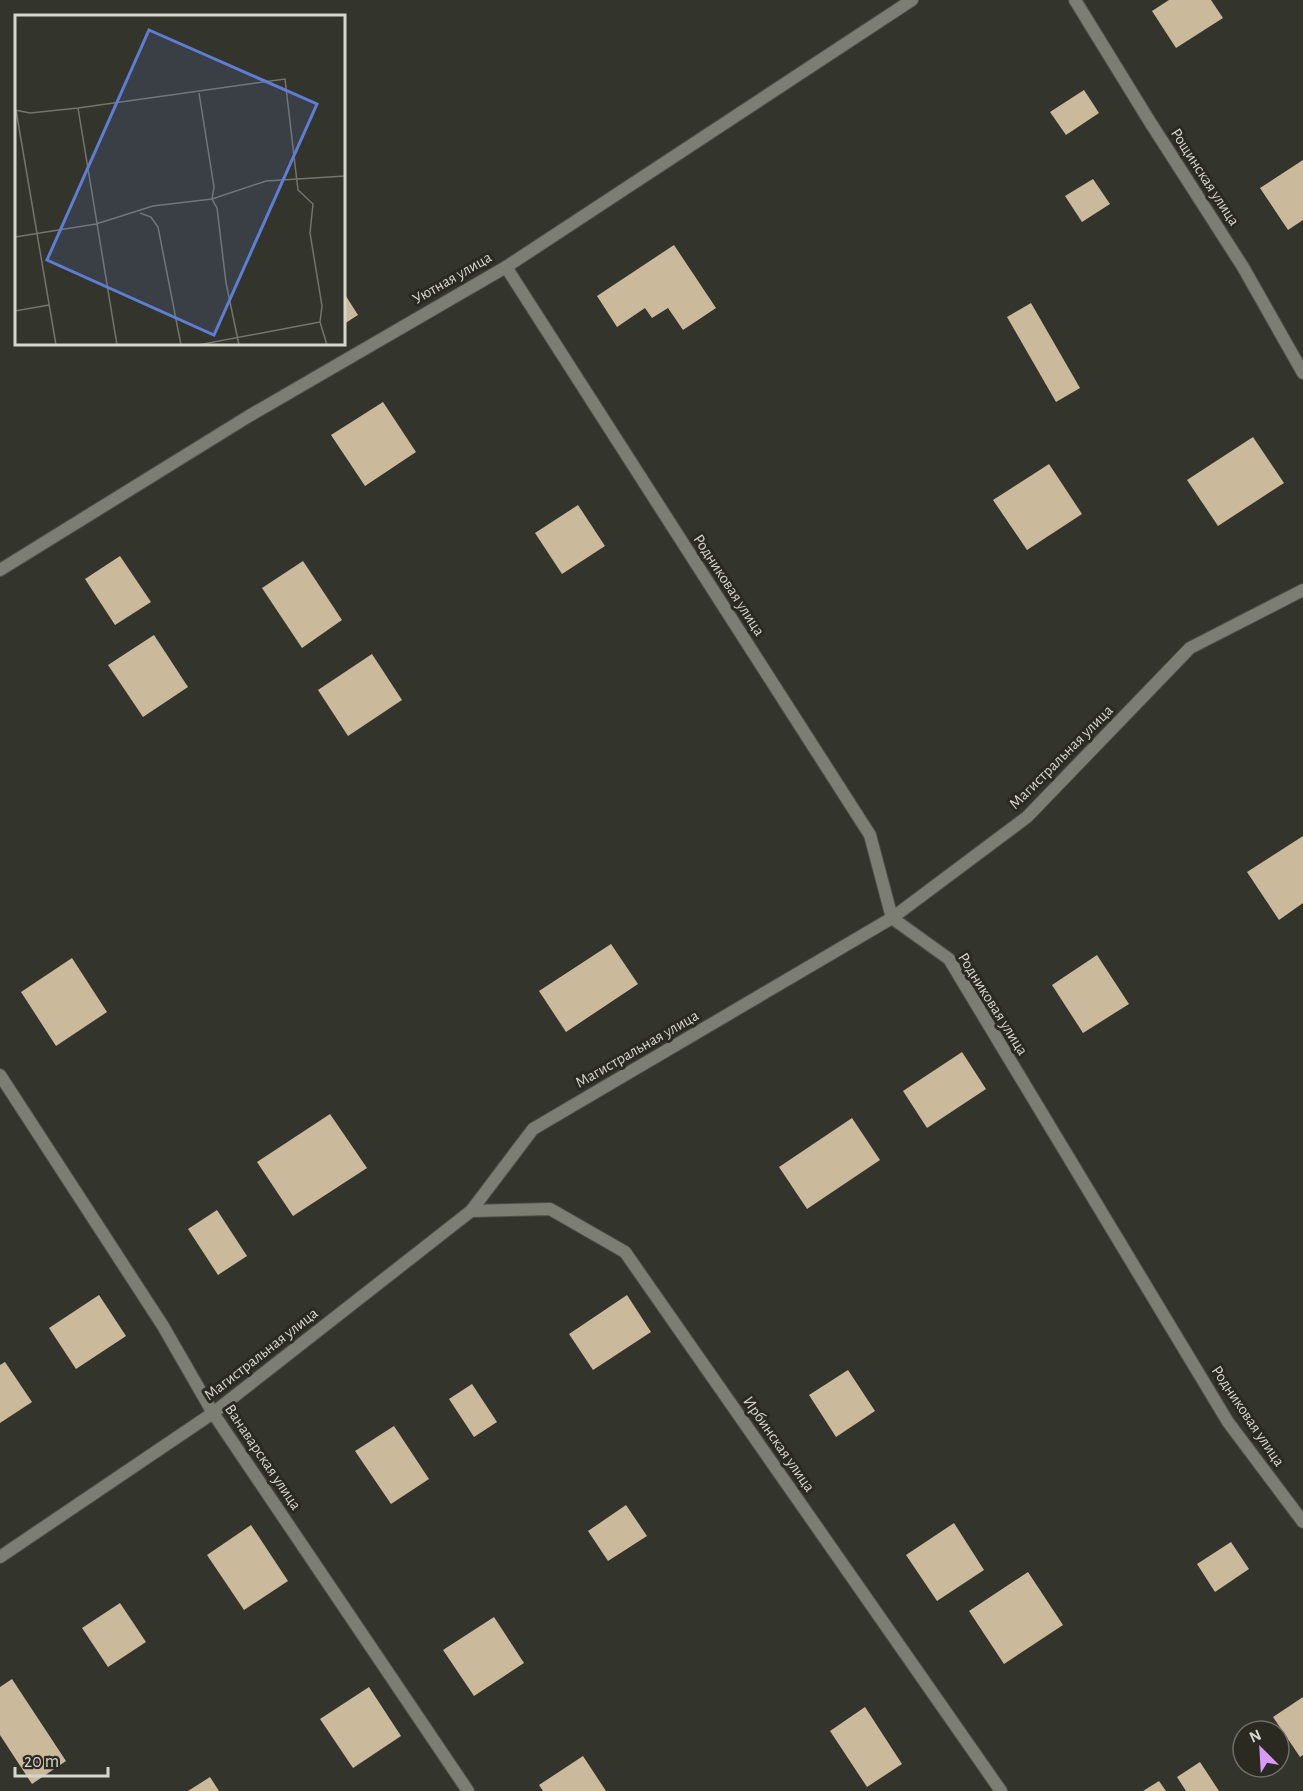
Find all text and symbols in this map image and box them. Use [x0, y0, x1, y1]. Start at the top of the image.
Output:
inset map [15, 15, 345, 345]
street label: Рощинская улица [1167, 125, 1242, 229]
street label: Уютная улица [410, 249, 495, 308]
street label: Родниковая улица [689, 531, 768, 639]
street label: Магистральная улица [1006, 702, 1117, 813]
street label: Родниковая улица [954, 950, 1031, 1059]
street label: Магистральная улица [573, 1007, 702, 1092]
street label: Магистральная улица [201, 1305, 322, 1404]
street label: Родниковая улица [1208, 1363, 1288, 1470]
street label: Ирбинская улица [739, 1393, 818, 1495]
street label: Ванаварская улица [221, 1401, 304, 1513]
north arrow [1231, 1719, 1291, 1779]
text: N [1247, 1727, 1264, 1746]
scale bar [15, 1740, 108, 1778]
text: 20 m [24, 1753, 59, 1771]

